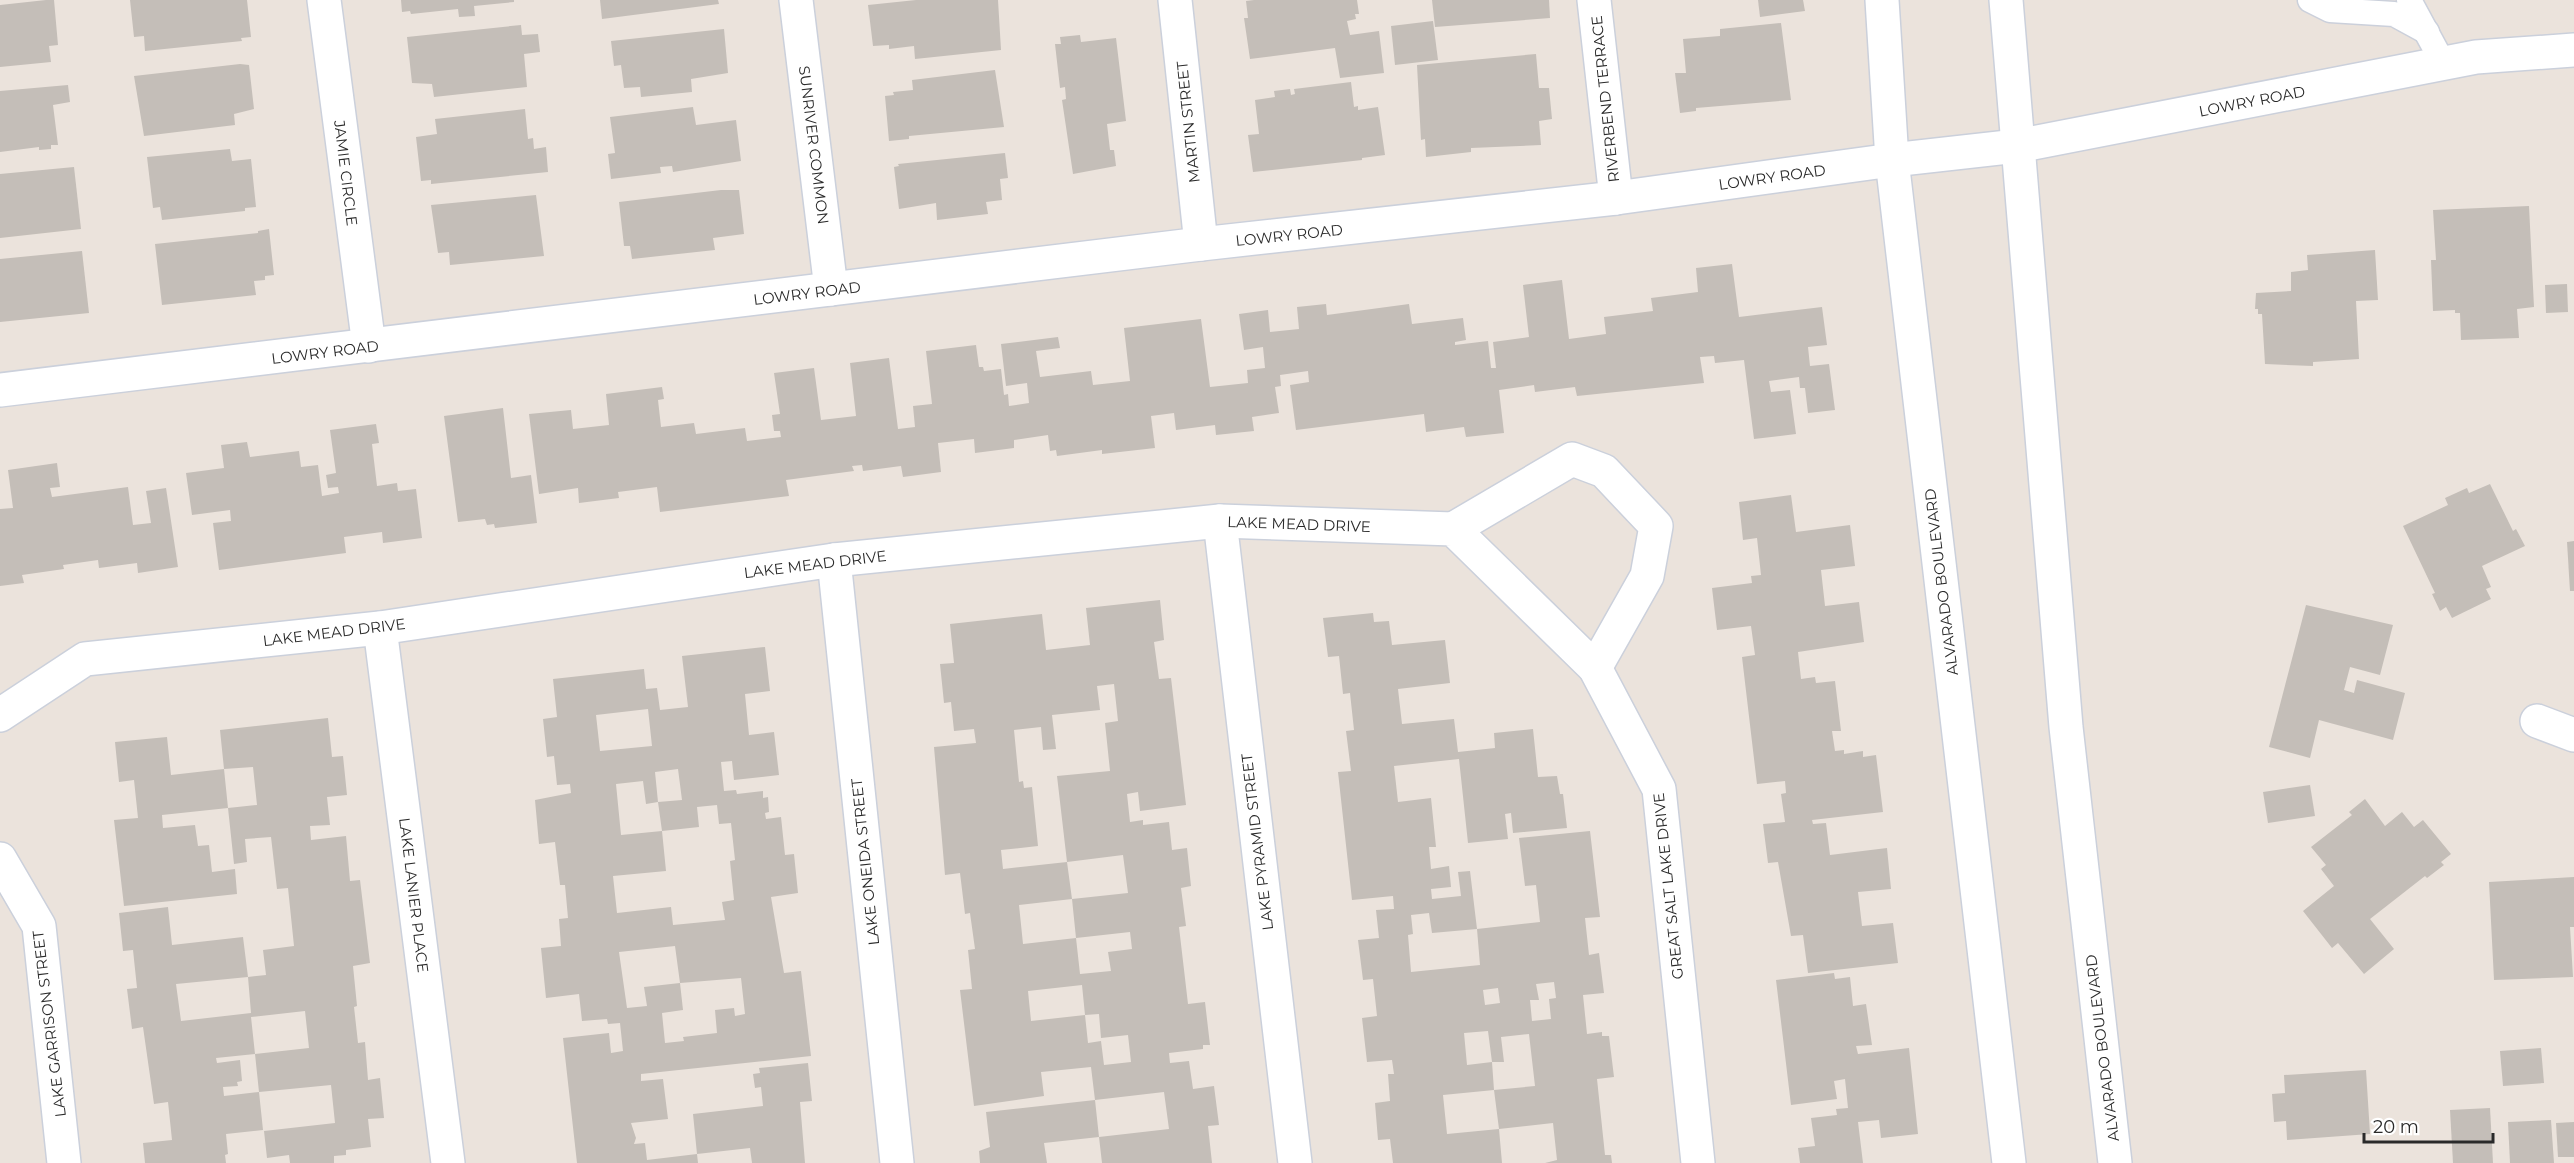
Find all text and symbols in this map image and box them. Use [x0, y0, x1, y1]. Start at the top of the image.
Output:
street label: RIVERBEND TERRACE [1587, 15, 1623, 183]
street label: MARTIN STREET [1172, 60, 1204, 184]
street label: SUNRIVER COMMON [795, 65, 833, 225]
street label: LOWRY ROAD [2197, 81, 2307, 121]
street label: JAMIE CIRCLE [330, 118, 362, 227]
street label: LOWRY ROAD [1717, 160, 1827, 194]
street label: LOWRY ROAD [1234, 220, 1344, 250]
street label: LOWRY ROAD [752, 277, 862, 309]
street label: LOWRY ROAD [270, 336, 380, 368]
street label: ALVARADO BOULEVARD [1920, 487, 1962, 677]
street label: LAKE MEAD DRIVE [1227, 512, 1371, 536]
street label: LAKE MEAD DRIVE [743, 546, 887, 582]
street label: LAKE MEAD DRIVE [262, 614, 406, 650]
street label: LAKE PYRAMID STREET [1237, 752, 1277, 932]
street label: LAKE ONEIDA STREET [847, 777, 883, 946]
street label: GREAT SALT LAKE DRIVE [1649, 792, 1687, 980]
street label: LAKE LANIER PLACE [395, 816, 433, 974]
street label: LAKE GARRISON STREET [28, 929, 70, 1118]
street label: ALVARADO BOULEVARD [2081, 953, 2123, 1143]
scale bar [2364, 1106, 2493, 1144]
text: 20 m [2373, 1116, 2419, 1138]

